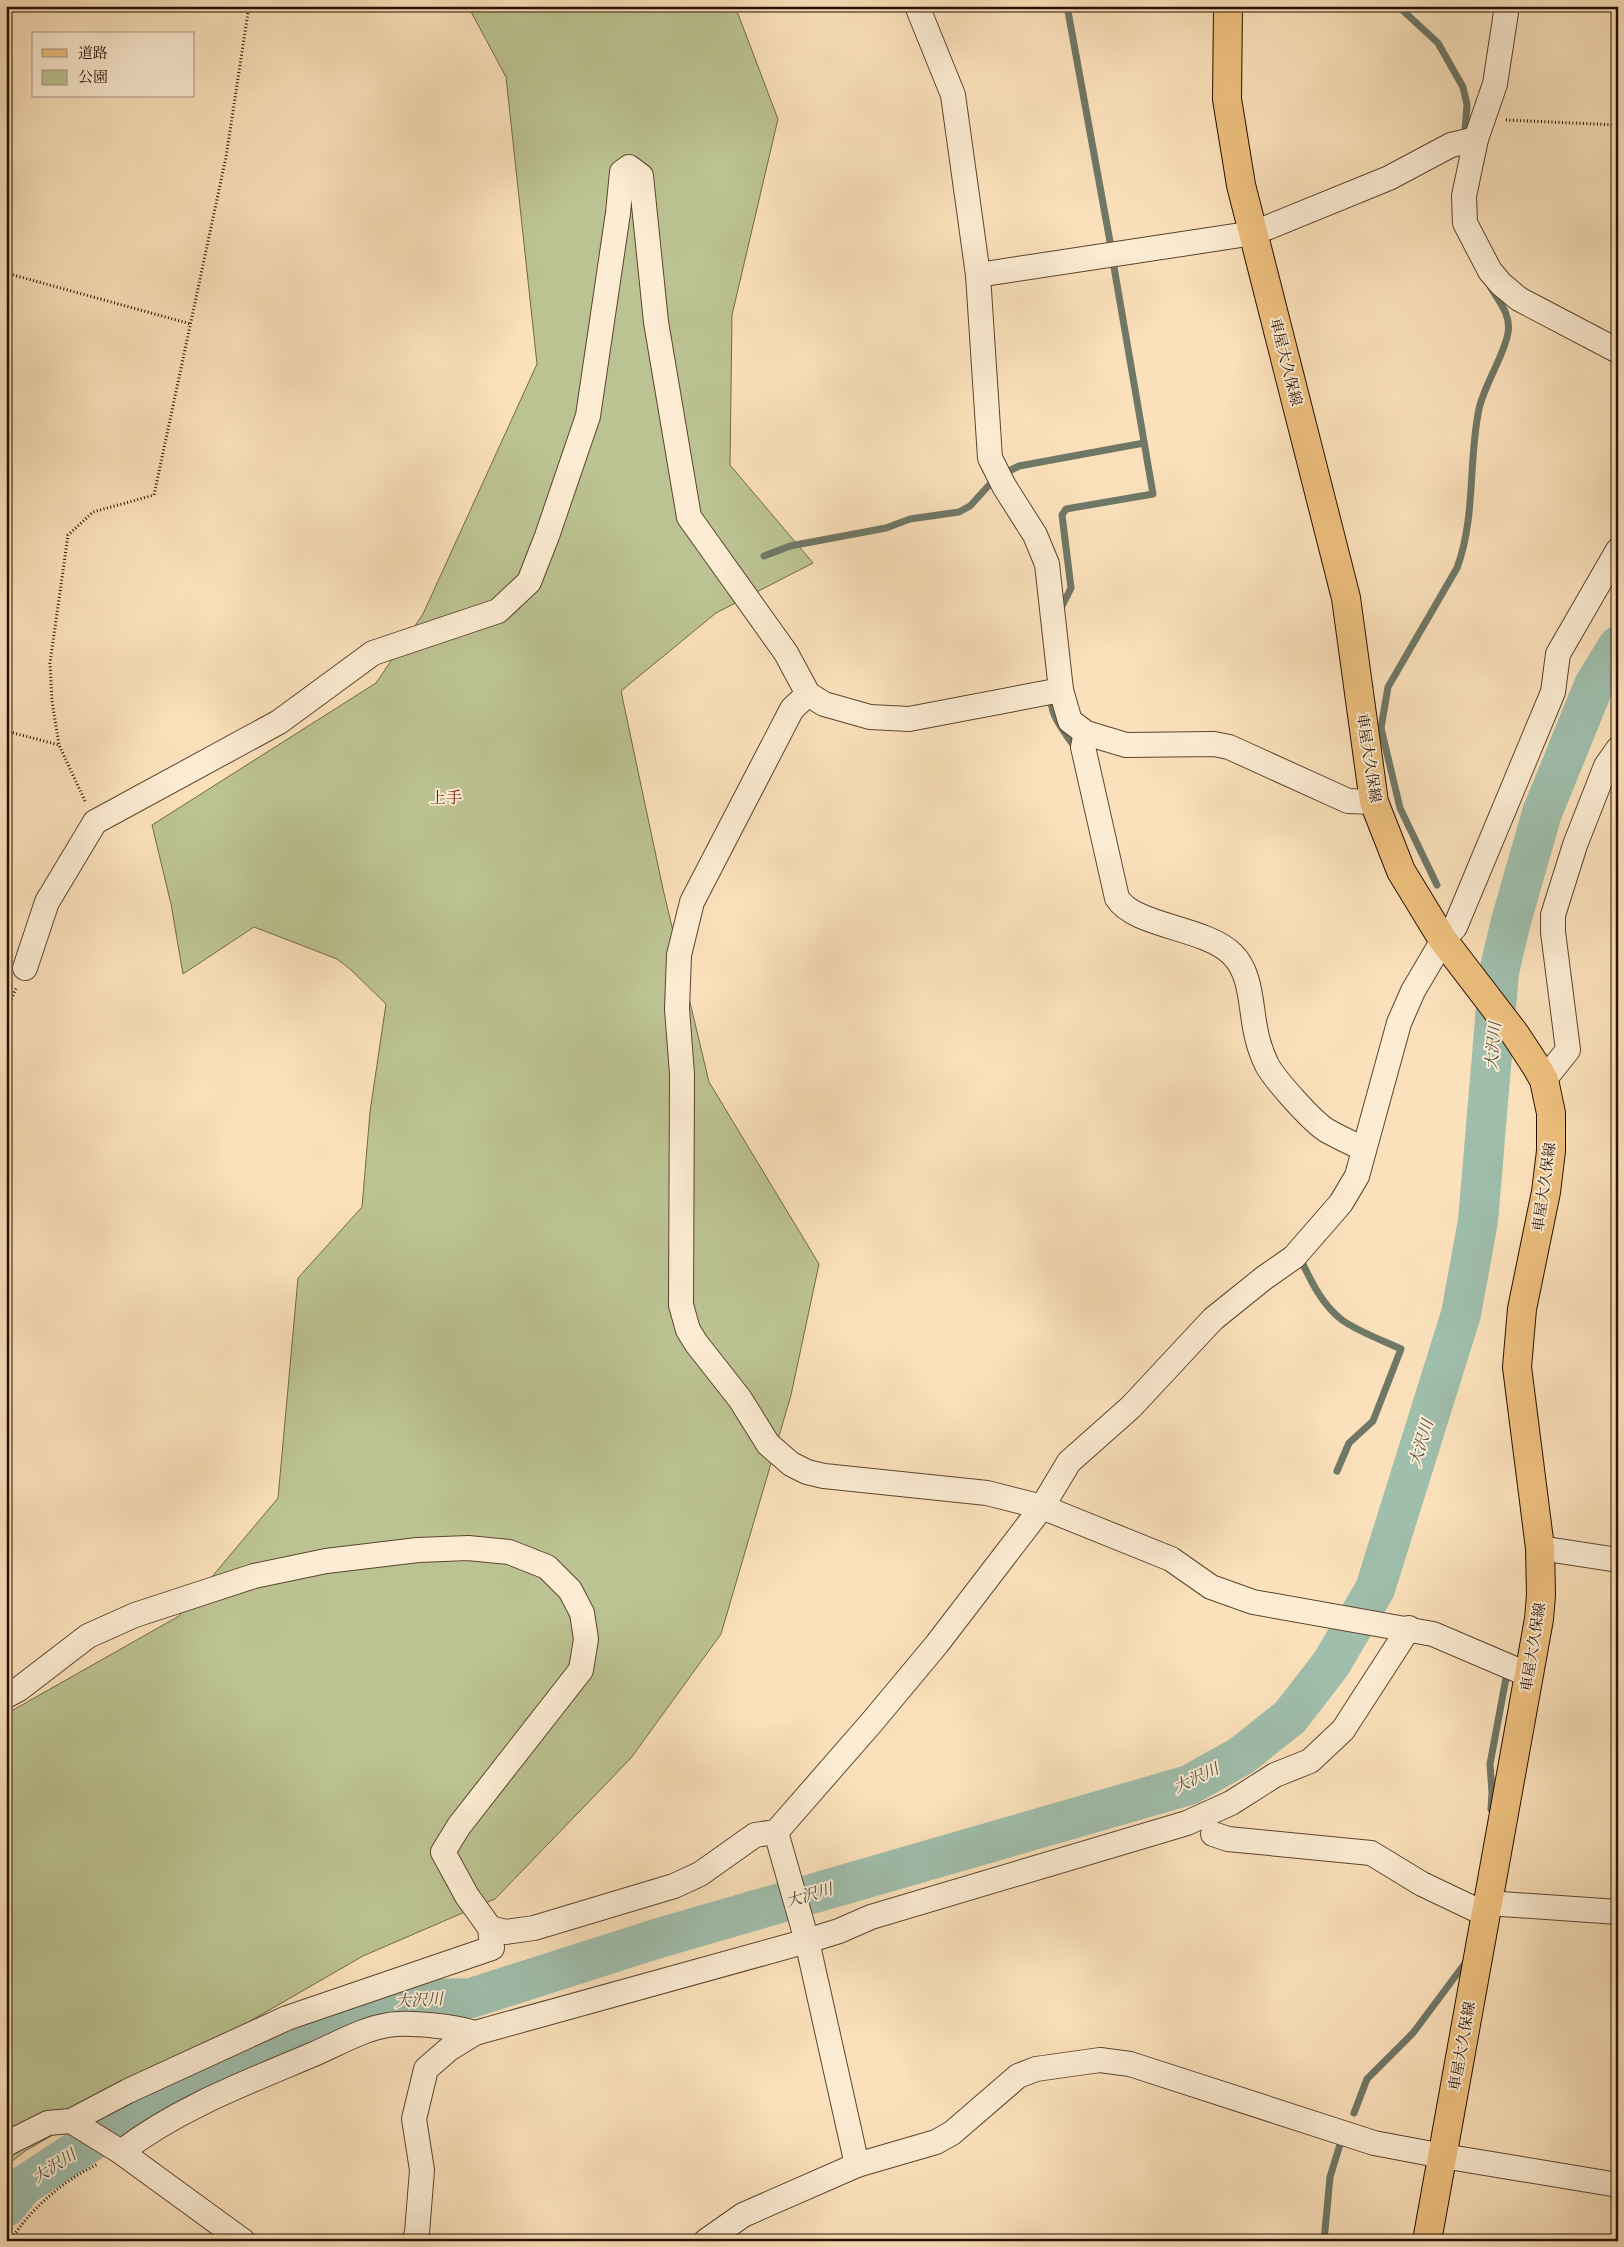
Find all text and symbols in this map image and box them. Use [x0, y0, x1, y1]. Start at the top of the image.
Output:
legend [32, 32, 195, 98]
text: 道路 [78, 44, 108, 62]
text: 公園 [78, 68, 108, 86]
street label: 車屋大久保線 [1266, 316, 1306, 408]
street label: 車屋大久保線 [1353, 712, 1385, 804]
district label: 上手 [430, 788, 462, 807]
water label: 大沢川 [1481, 1019, 1505, 1071]
street label: 車屋大久保線 [1529, 1141, 1559, 1233]
water label: 大沢川 [1405, 1415, 1438, 1469]
street label: 車屋大久保線 [1517, 1601, 1549, 1693]
water label: 大沢川 [1170, 1758, 1224, 1797]
water label: 大沢川 [783, 1879, 837, 1911]
water label: 大沢川 [395, 1989, 445, 2011]
street label: 車屋大久保線 [1445, 2000, 1479, 2092]
water label: 大沢川 [29, 2144, 81, 2187]

